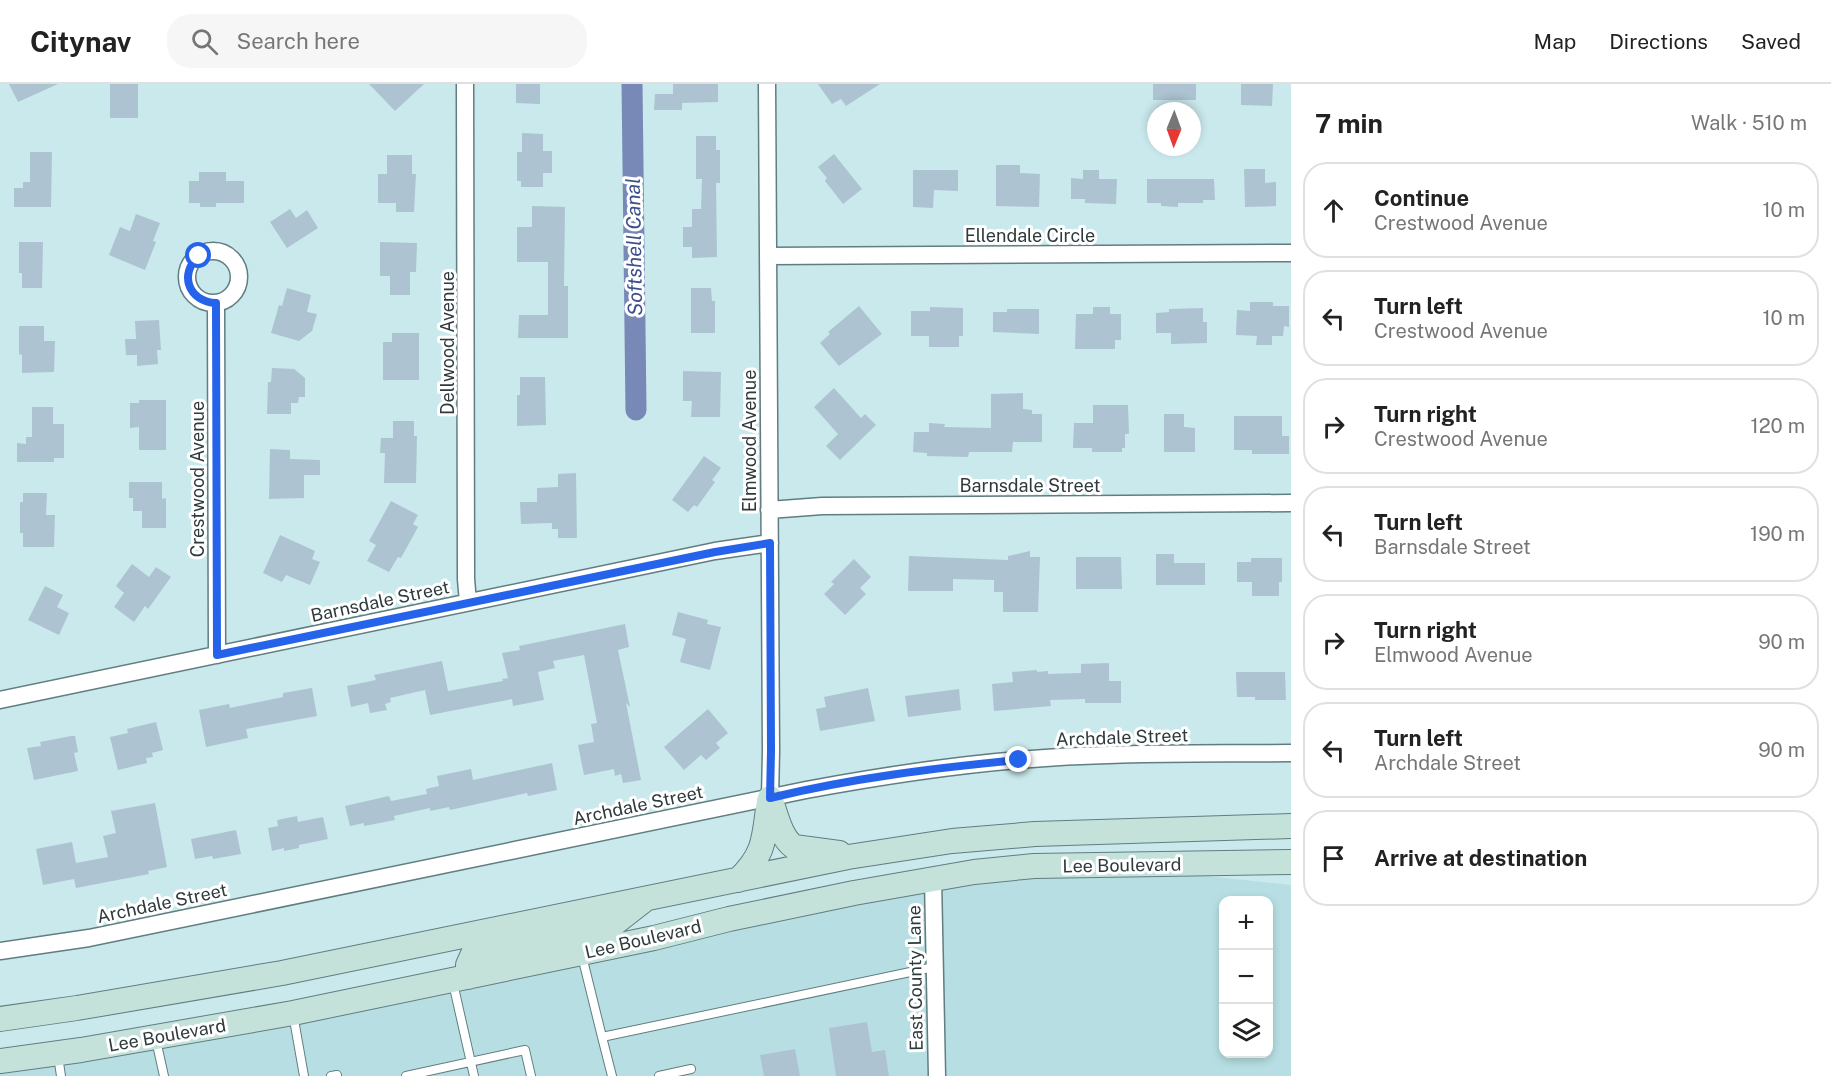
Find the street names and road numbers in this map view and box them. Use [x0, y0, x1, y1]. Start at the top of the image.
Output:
street label: Ellendale Circle [965, 225, 1095, 246]
street label: Dellwood Avenue [437, 271, 458, 415]
street label: Elmwood Avenue [739, 370, 760, 512]
street label: Crestwood Avenue [187, 401, 208, 557]
street label: Barnsdale Street [959, 475, 1101, 496]
street label: Barnsdale Street [309, 576, 451, 626]
street label: Archdale Street [1055, 724, 1189, 750]
street label: Archdale Street [571, 781, 705, 829]
street label: Lee Boulevard [1062, 853, 1182, 877]
street label: Archdale Street [95, 879, 229, 927]
street label: East County Lane [903, 905, 927, 1051]
street label: Lee Boulevard [583, 915, 703, 963]
street label: Lee Boulevard [107, 1014, 227, 1056]

